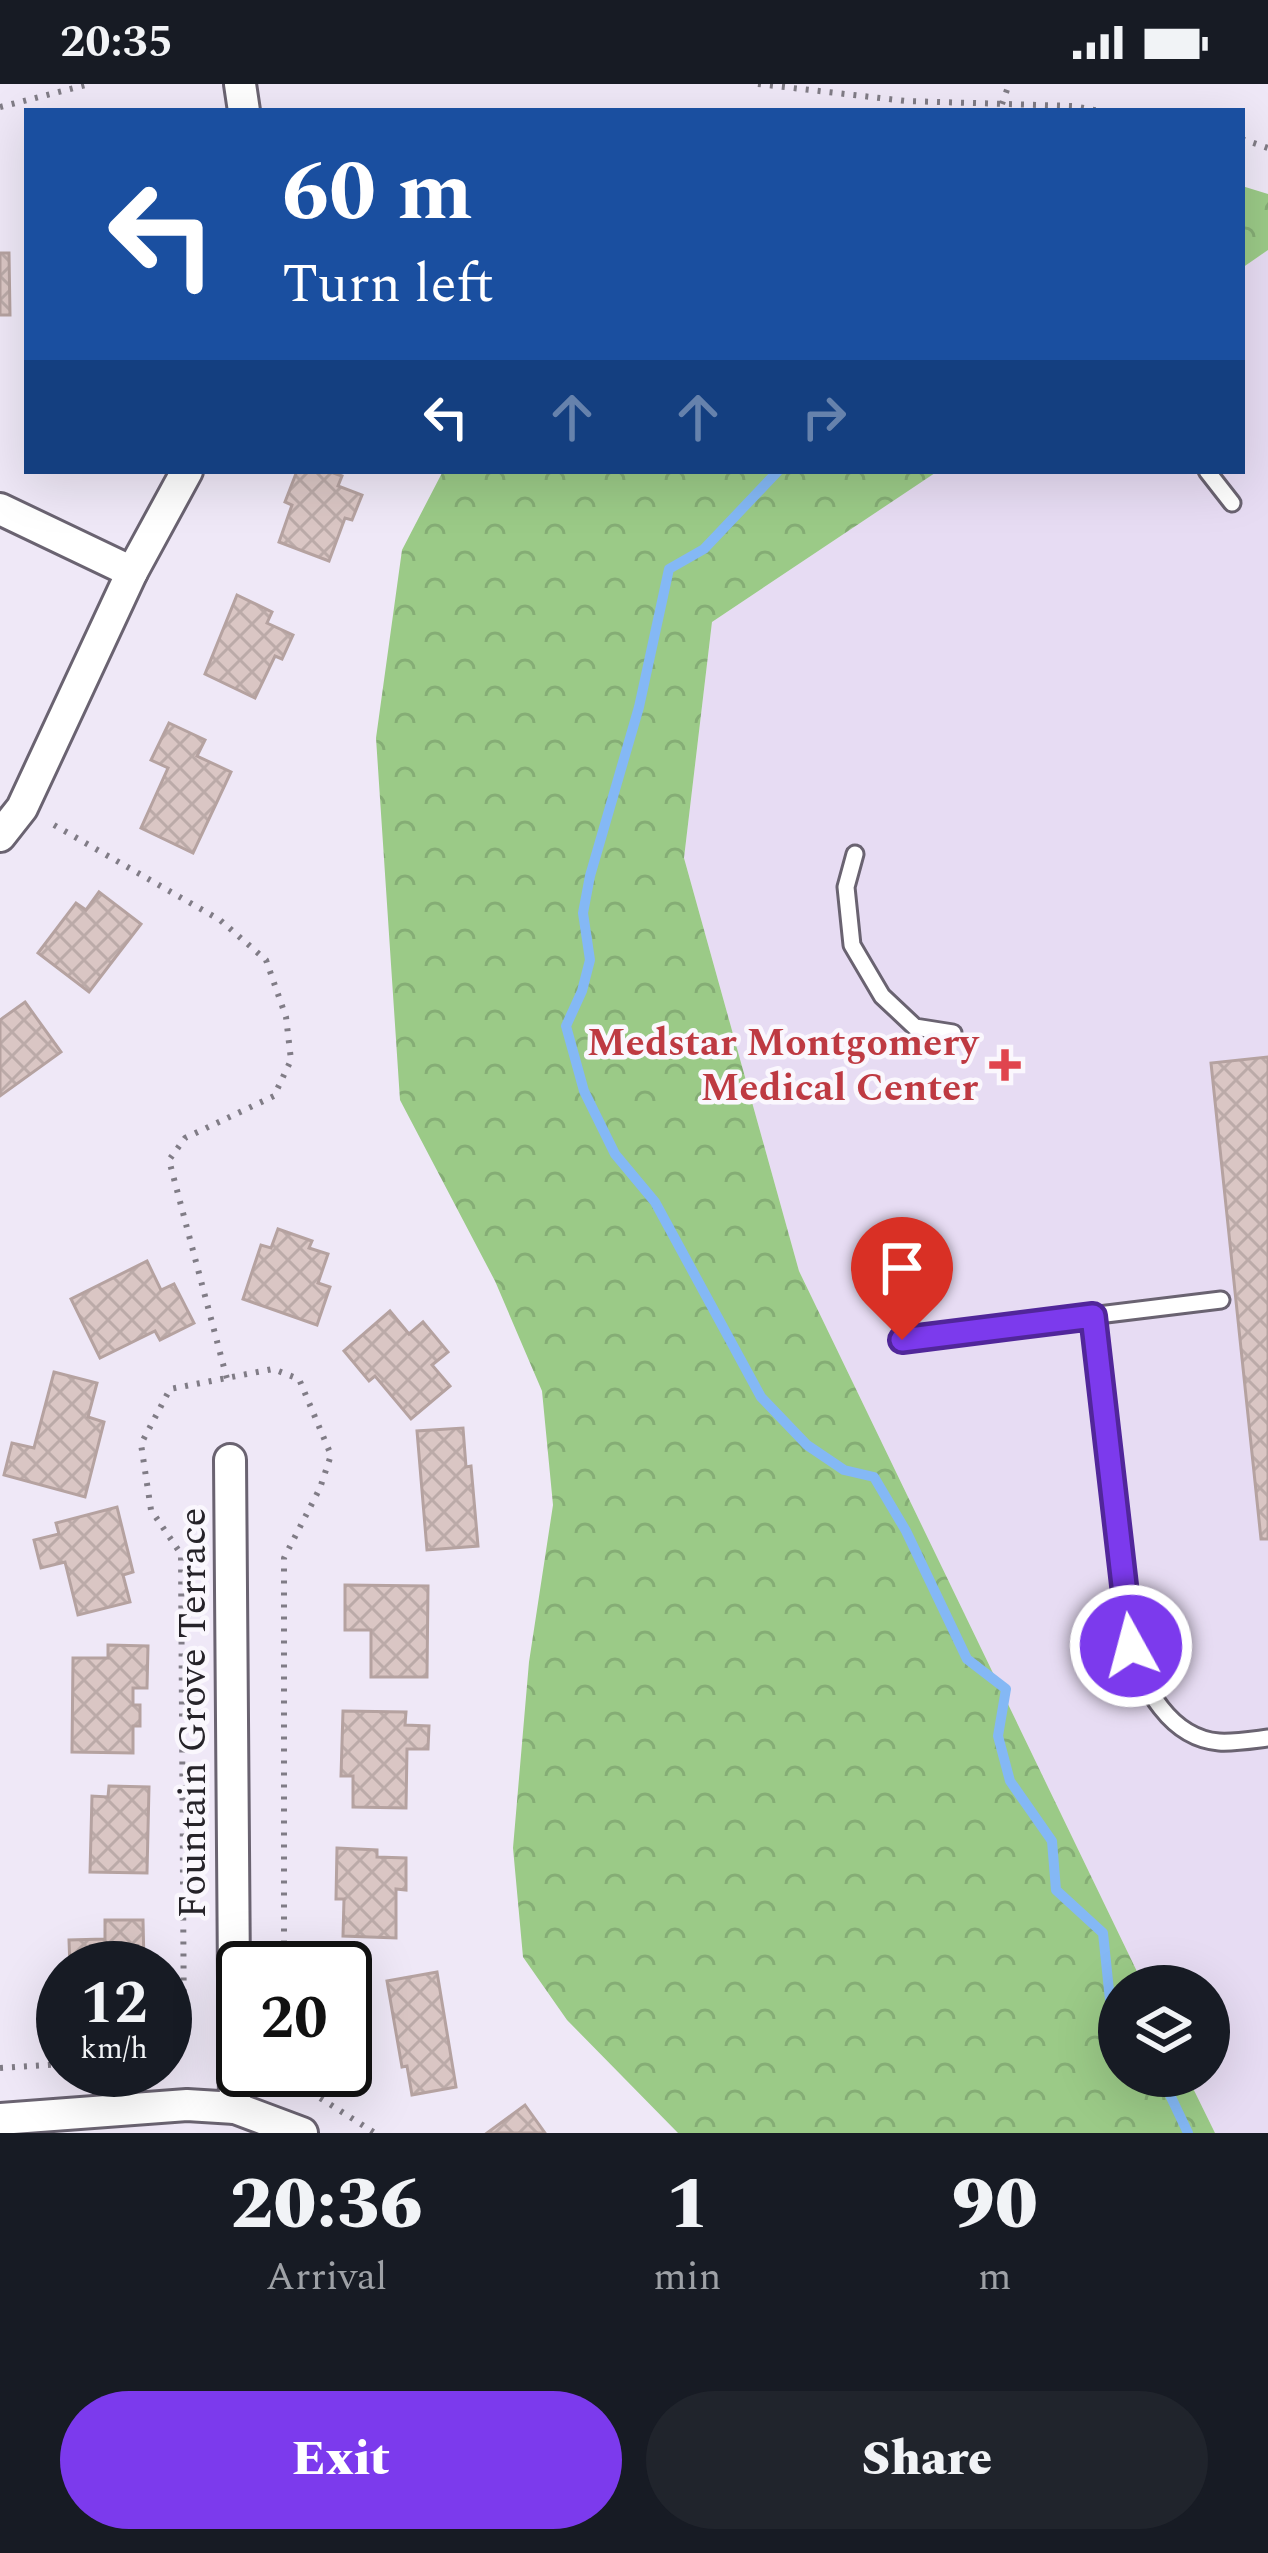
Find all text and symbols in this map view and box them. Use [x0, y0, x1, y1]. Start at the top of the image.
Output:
text: 20:35 [60, 8, 173, 77]
text: 60 m [282, 129, 473, 257]
icon: left [84, 156, 240, 312]
text: Turn left [282, 244, 494, 326]
icon: left [413, 384, 479, 450]
icon: ahead [539, 384, 605, 450]
icon: ahead [665, 384, 731, 450]
icon: right [791, 384, 857, 450]
place label: Medstar Montgomery Medical Center [587, 1014, 979, 1118]
marker: Medstar Montgomery Medical Center [989, 1049, 1021, 1081]
pin [851, 1217, 953, 1340]
icon: arrive [869, 1235, 935, 1301]
street label: Fountain Grove Terrace [164, 1508, 223, 1918]
position arrow [1068, 1583, 1194, 1709]
speed limit sign: 20 [216, 1941, 372, 2097]
text: 12 [80, 1958, 148, 2050]
map controls [1098, 1965, 1230, 2097]
button: layers [1098, 1965, 1230, 2097]
text: km/h [80, 2026, 148, 2072]
text: 20:36 [230, 2151, 423, 2260]
text: 1 [666, 2151, 709, 2260]
text: 90 [951, 2151, 1038, 2260]
text: Arrival [266, 2248, 387, 2307]
text: min [653, 2248, 721, 2307]
text: m [978, 2248, 1011, 2307]
button: Exit [60, 2391, 622, 2529]
button: Share [646, 2391, 1208, 2529]

